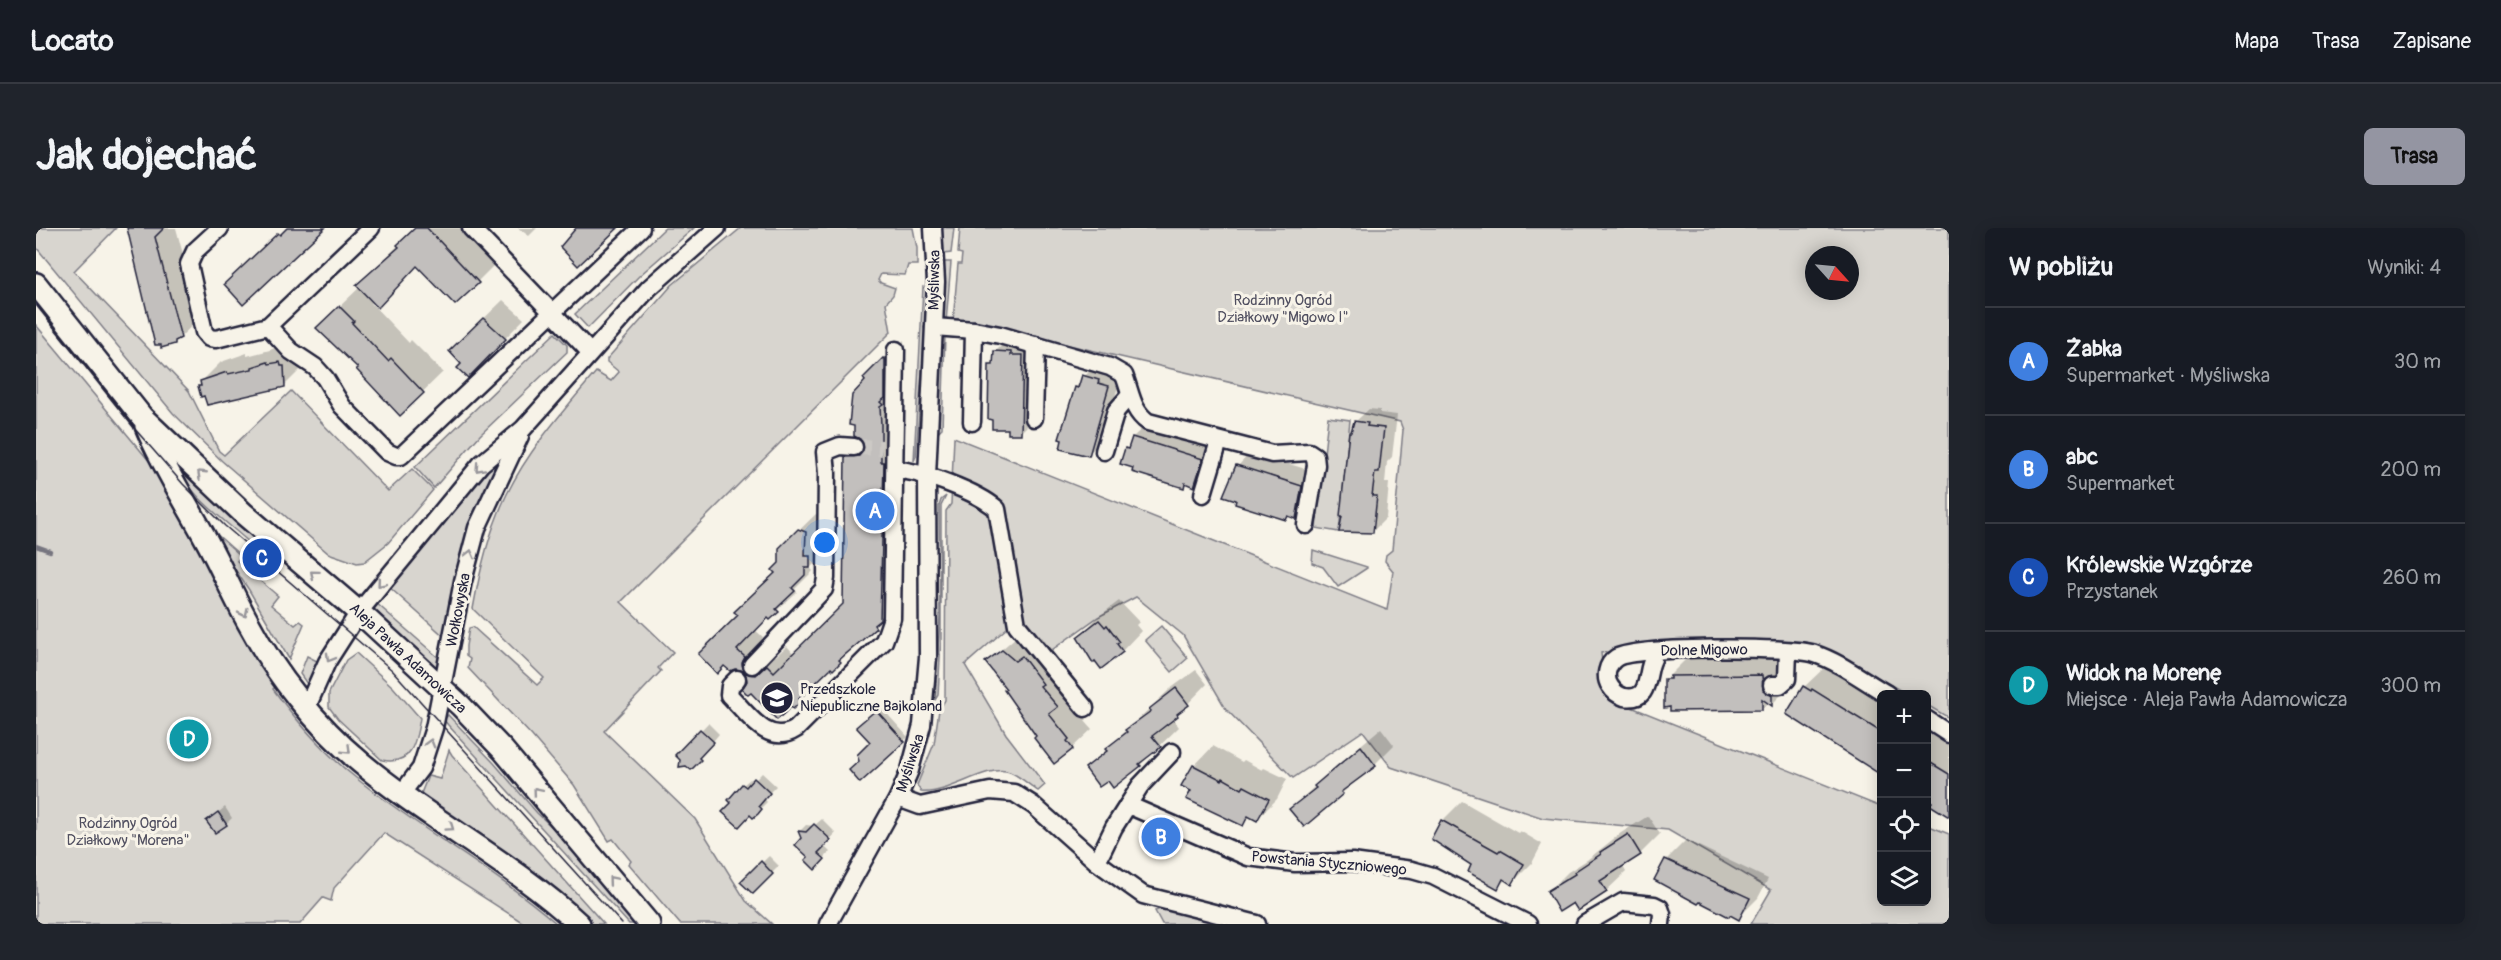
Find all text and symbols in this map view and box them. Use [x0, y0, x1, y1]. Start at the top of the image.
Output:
text: Locato [30, 24, 114, 59]
text: Mapa [2234, 28, 2279, 55]
text: Trasa [2312, 28, 2360, 55]
text: Zapisane [2393, 28, 2471, 55]
button: Trasa [2364, 128, 2465, 185]
text: Jak dojechać [36, 130, 257, 182]
north arrow [1805, 246, 1859, 300]
street label: Myśliwska [924, 250, 945, 310]
text: W pobliżu [2009, 251, 2113, 283]
text: Wyniki: 4 [2367, 255, 2441, 280]
park label: Rodzinny Ogród Działkowy "Migowo I" [1217, 291, 1349, 327]
text: Żabka [2066, 335, 2122, 363]
text: A [2022, 349, 2035, 374]
text: 30 m [2394, 349, 2441, 374]
text: Supermarket · Myśliwska [2066, 363, 2270, 388]
text: abc [2066, 443, 2098, 471]
text: B [2023, 457, 2034, 482]
text: 200 m [2380, 457, 2441, 482]
one-way arrow [476, 460, 487, 471]
one-way arrow [198, 470, 209, 481]
text: Supermarket [2066, 471, 2175, 496]
pin: A [856, 488, 894, 534]
your location [810, 528, 839, 557]
pin: C [242, 536, 282, 580]
one-way arrow [462, 549, 475, 559]
text: Królewskie Wzgórze [2066, 551, 2252, 579]
text: C [2022, 565, 2035, 590]
text: 260 m [2382, 565, 2441, 590]
one-way arrow [310, 570, 321, 581]
street label: Wołkowyska [442, 571, 475, 649]
one-way arrow [377, 576, 388, 587]
text: Przystanek [2066, 579, 2158, 604]
street label: Aleja Pawła Adamowicza [345, 599, 470, 718]
one-way arrow [236, 607, 248, 618]
street label: Dolne Migowo [1660, 640, 1748, 661]
one-way arrow [326, 652, 337, 662]
text: Widok na Morenę [2066, 659, 2222, 687]
text: D [2022, 673, 2035, 698]
text: 300 m [2380, 673, 2441, 698]
school or university icon: Przedszkole Niepubliczne Bajkoland [759, 680, 795, 716]
place label: Przedszkole Niepubliczne Bajkoland [800, 680, 942, 716]
text: Miejsce · Aleja Pawła Adamowicza [2066, 687, 2347, 712]
map controls [1877, 690, 1931, 906]
button: + [1877, 690, 1931, 744]
pin: D [170, 716, 208, 762]
street label: Myśliwska [892, 732, 929, 795]
one-way arrow [423, 738, 435, 749]
one-way arrow [340, 742, 351, 753]
button: − [1877, 744, 1931, 798]
one-way arrow [533, 787, 544, 798]
button: locate [1877, 798, 1931, 852]
park label: Rodzinny Ogród Działkowy "Morena" [66, 814, 190, 850]
pin: B [1142, 814, 1180, 860]
one-way arrow [443, 820, 454, 831]
street label: Powstania Styczniowego [1251, 847, 1407, 880]
button: layers [1877, 852, 1931, 906]
one-way arrow [608, 876, 619, 887]

